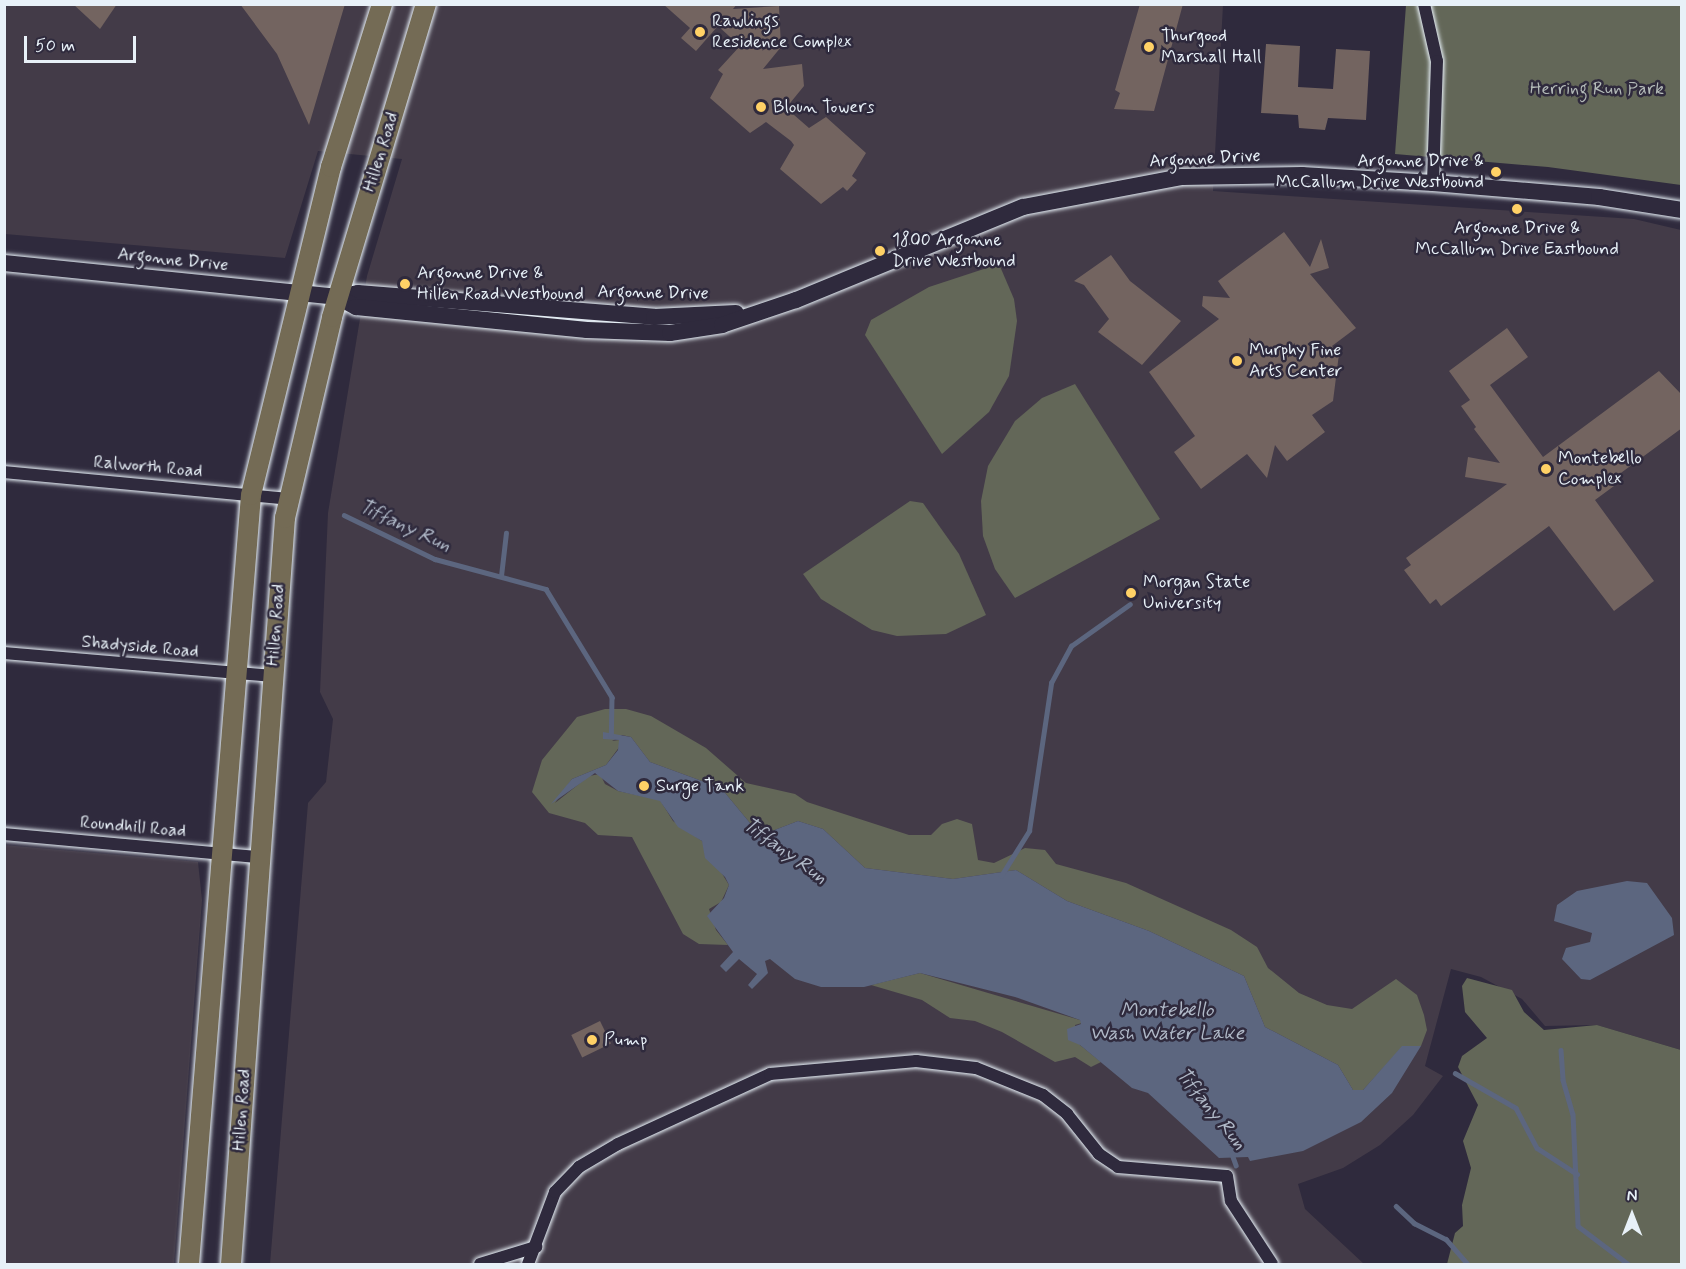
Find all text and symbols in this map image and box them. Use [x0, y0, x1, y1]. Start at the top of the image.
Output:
place label: Rawlings Residence Complex [712, 11, 856, 54]
scale bar [27, 24, 140, 62]
marker: Rawlings Residence Complex [693, 25, 707, 39]
place label: Thurgood Marshall Hall [1161, 26, 1261, 68]
text: 50 m [35, 34, 75, 58]
marker: Thurgood Marshall Hall [1142, 40, 1156, 54]
park label: Herring Run Park [1531, 78, 1663, 100]
place label: Bloun Towers [773, 96, 875, 118]
marker: Bloun Towers [754, 100, 768, 114]
street label: Hillen Road [359, 109, 403, 195]
street label: Argonne Drive [1149, 145, 1261, 173]
place label: Argonne Drive & McCallum Drive Westbound [1275, 151, 1484, 194]
marker: Argonne Drive & McCallum Drive Westbound [1489, 165, 1503, 179]
marker: Argonne Drive & McCallum Drive Eastbound [1510, 202, 1524, 216]
place label: Argonne Drive & McCallum Drive Eastbound [1415, 218, 1619, 260]
place label: 1800 Argonne Drive Westbound [892, 230, 1016, 272]
street label: Argonne Drive [117, 243, 229, 277]
marker: 1800 Argonne Drive Westbound [873, 244, 887, 258]
place label: Argonne Drive & Hillen Road Westbound [417, 263, 584, 306]
marker: Argonne Drive & Hillen Road Westbound [398, 277, 412, 291]
street label: Argonne Drive [598, 281, 708, 305]
place label: Murphy Fine Arts Center [1249, 340, 1342, 382]
marker: Murphy Fine Arts Center [1230, 354, 1244, 368]
place label: Montebello Complex [1558, 448, 1642, 490]
street label: Ralworth Road [93, 451, 203, 483]
marker: Montebello Complex [1539, 462, 1553, 476]
water label: Tiffany Run [356, 494, 454, 558]
place label: Morgan State University [1143, 572, 1247, 614]
street label: Hillen Road [262, 583, 290, 667]
marker: Morgan State University [1124, 586, 1138, 600]
street label: Shadyside Road [81, 631, 199, 663]
place label: Surge Tank [656, 775, 740, 797]
marker: Surge Tank [637, 779, 651, 793]
street label: Roundhill Road [79, 812, 187, 842]
water label: Tiffany Run [738, 812, 832, 890]
water label: Montebello Wash Water Lake [1091, 998, 1243, 1045]
place label: Pump [604, 1029, 647, 1051]
marker: Pump [585, 1033, 599, 1047]
water label: Tiffany Run [1171, 1063, 1251, 1155]
street label: Hillen Road [228, 1068, 256, 1152]
north arrow [1602, 1185, 1662, 1245]
text: N [1627, 1186, 1637, 1207]

